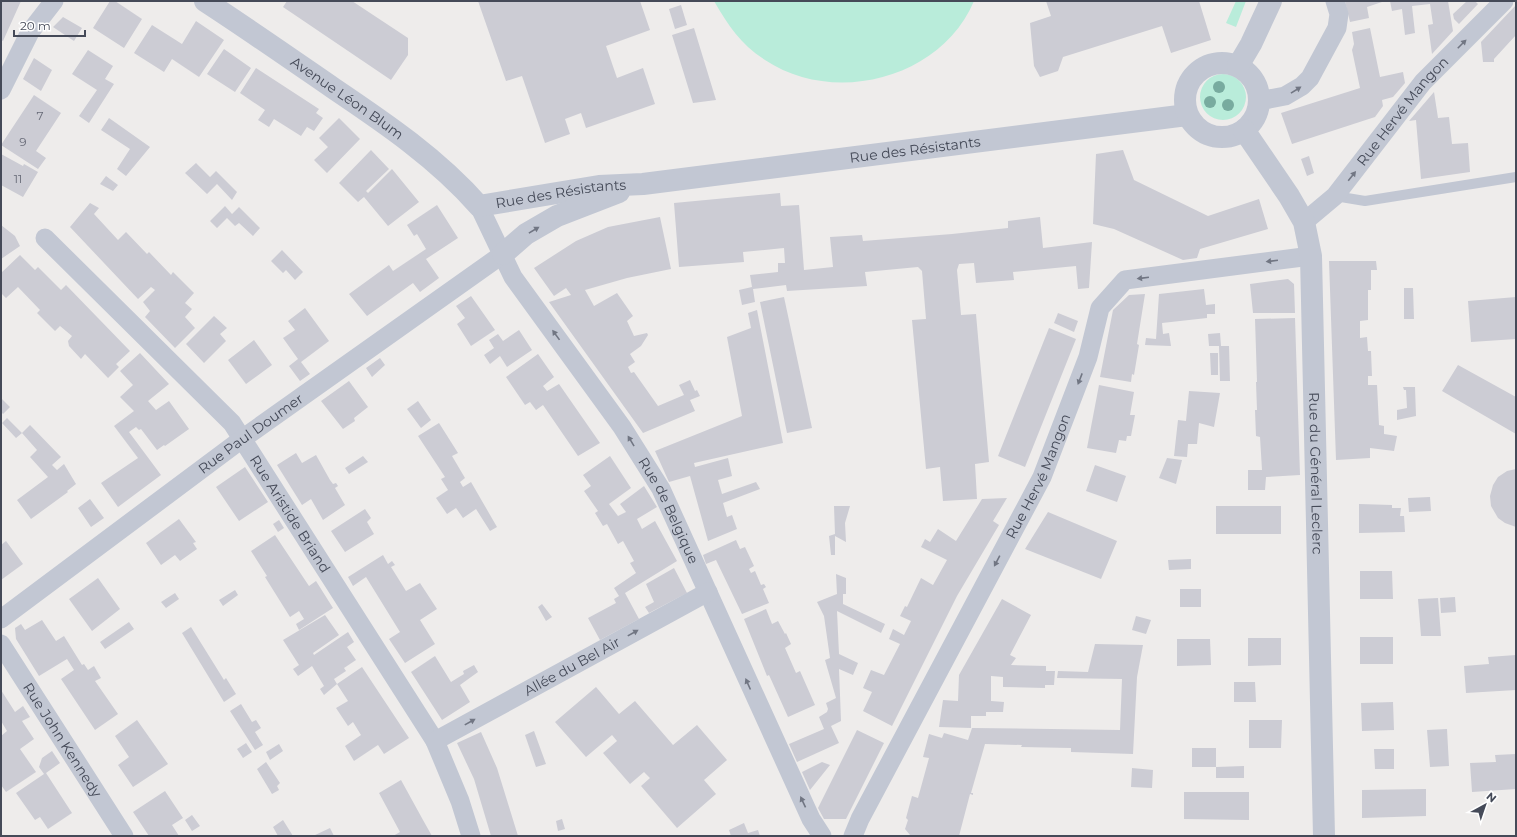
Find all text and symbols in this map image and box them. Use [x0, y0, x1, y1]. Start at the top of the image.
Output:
scale bar [14, 12, 85, 38]
text: 20 m [20, 18, 51, 33]
one-way arrow [1457, 39, 1466, 49]
street label: Avenue Léon Blum [287, 52, 407, 143]
street label: Rue Hervé Mangon [1353, 53, 1452, 169]
one-way arrow [1290, 86, 1302, 93]
house number: 7 [36, 108, 44, 123]
street label: Rue des Résistants [849, 132, 982, 167]
house number: 9 [19, 134, 27, 149]
one-way arrow [1347, 170, 1356, 181]
house number: 11 [14, 171, 22, 186]
street label: Rue des Résistants [494, 176, 627, 212]
one-way arrow [528, 226, 540, 233]
one-way arrow [1266, 258, 1278, 264]
one-way arrow [1137, 275, 1149, 281]
one-way arrow [551, 330, 560, 341]
one-way arrow [1076, 374, 1082, 386]
street label: Rue Paul Doumer [195, 389, 307, 478]
street label: Rue du Général Leclerc [1305, 392, 1327, 555]
street label: Rue Hervé Mangon [1002, 411, 1074, 542]
one-way arrow [628, 435, 635, 447]
street label: Rue Aristide Briand [246, 452, 334, 576]
street label: Rue de Belgique [634, 454, 703, 567]
one-way arrow [994, 555, 1001, 567]
one-way arrow [627, 630, 639, 637]
street label: Allée du Bel Air [521, 633, 623, 700]
one-way arrow [745, 678, 751, 690]
street label: Rue John Kennedy [19, 679, 106, 801]
one-way arrow [464, 719, 475, 726]
north arrow [1465, 785, 1505, 825]
text: N [1484, 789, 1499, 806]
one-way arrow [800, 796, 806, 808]

